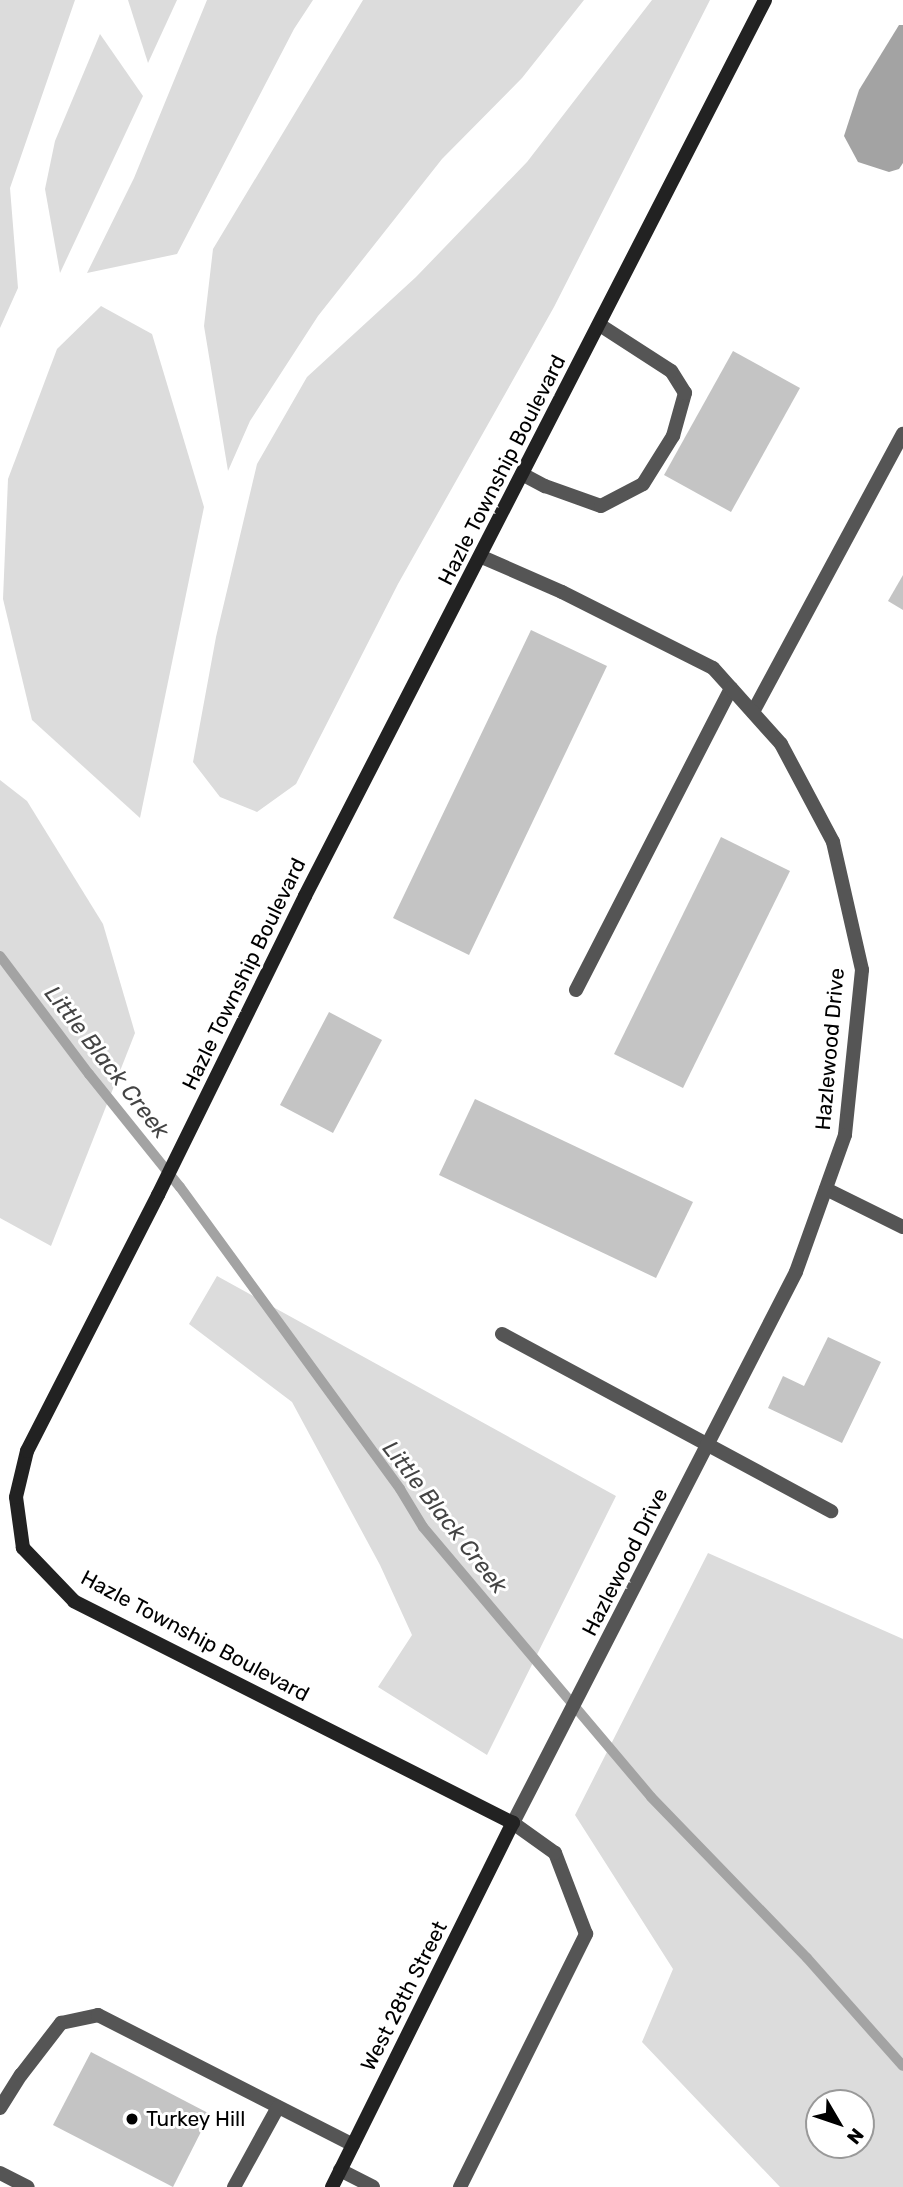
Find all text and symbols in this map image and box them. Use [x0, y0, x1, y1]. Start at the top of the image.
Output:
street label: Hazle Township Boulevard [433, 351, 571, 589]
street label: Hazle Township Boulevard [177, 854, 311, 1094]
street label: Hazlewood Drive [810, 967, 850, 1131]
water label: Little Black Creek [39, 980, 175, 1144]
water label: Little Black Creek [377, 1435, 513, 1599]
street label: Hazlewood Drive [577, 1484, 673, 1640]
street label: Hazle Township Boulevard [76, 1565, 314, 1707]
street label: West 28th Street [355, 1917, 453, 2075]
north arrow [805, 2089, 875, 2159]
place label: Turkey Hill [146, 2106, 246, 2132]
marker: Turkey Hill [124, 2111, 140, 2127]
text: N [842, 2124, 868, 2149]

